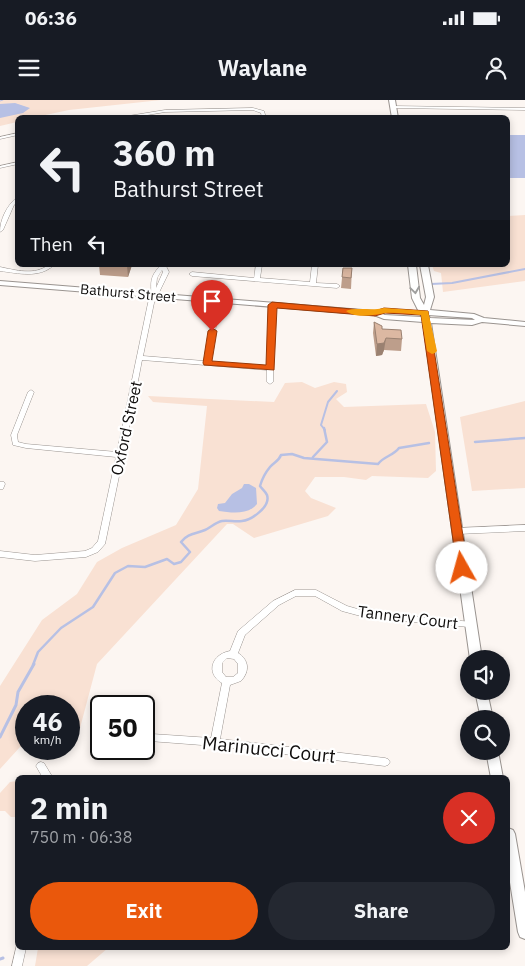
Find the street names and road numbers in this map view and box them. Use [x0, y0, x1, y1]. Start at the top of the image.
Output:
street label: Bathurst Street [79, 280, 177, 306]
street label: Oxford Street [106, 379, 146, 477]
street label: Tannery Court [357, 601, 459, 633]
street label: Marinucci Court [201, 730, 337, 768]

